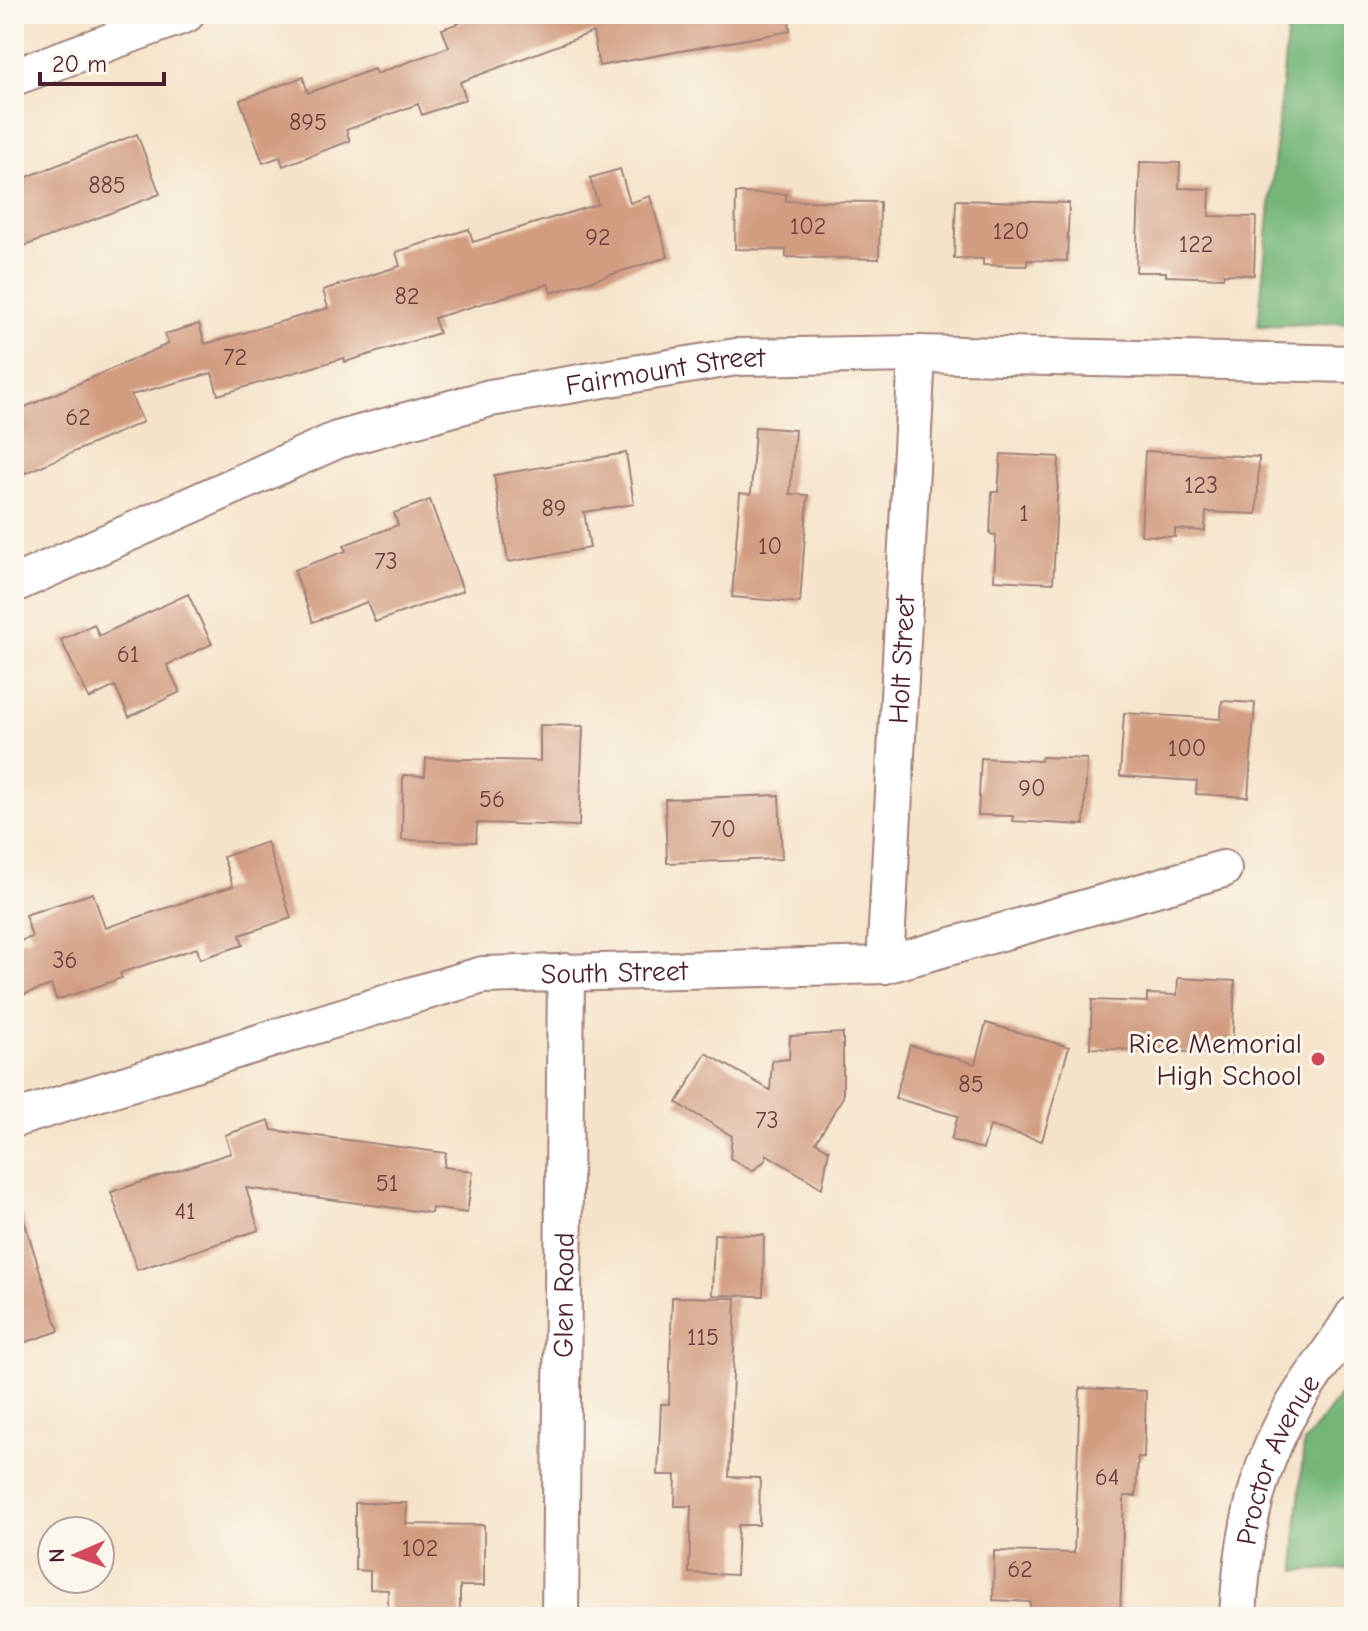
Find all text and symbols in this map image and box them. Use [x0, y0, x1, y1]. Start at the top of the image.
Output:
scale bar [40, 36, 164, 86]
text: 20 m [52, 50, 107, 78]
house number: 895 [289, 108, 327, 136]
house number: 885 [88, 171, 126, 199]
house number: 102 [790, 212, 826, 240]
house number: 120 [993, 217, 1029, 245]
house number: 92 [585, 223, 611, 251]
house number: 122 [1179, 230, 1213, 258]
house number: 82 [395, 282, 419, 310]
street label: Fairmount Street [563, 342, 766, 402]
house number: 72 [223, 343, 247, 371]
house number: 62 [65, 403, 91, 431]
house number: 123 [1184, 471, 1218, 499]
house number: 89 [541, 494, 567, 522]
house number: 1 [1019, 499, 1029, 527]
house number: 10 [758, 532, 782, 560]
house number: 73 [374, 547, 398, 575]
street label: Holt Street [883, 593, 921, 725]
house number: 61 [117, 640, 139, 668]
house number: 100 [1168, 734, 1206, 762]
house number: 90 [1018, 774, 1046, 802]
house number: 56 [479, 785, 505, 813]
house number: 70 [710, 815, 736, 843]
house number: 36 [52, 946, 78, 974]
street label: South Street [540, 955, 689, 991]
place label: Rice Memorial High School [1129, 1028, 1302, 1092]
marker: Rice Memorial High School [1309, 1050, 1327, 1068]
house number: 85 [958, 1070, 984, 1098]
house number: 73 [755, 1106, 779, 1134]
house number: 51 [376, 1169, 398, 1197]
house number: 41 [174, 1197, 196, 1225]
street label: Glen Road [547, 1232, 581, 1358]
house number: 115 [687, 1323, 719, 1351]
street label: Proctor Avenue [1230, 1368, 1326, 1548]
house number: 64 [1095, 1463, 1119, 1491]
north arrow [36, 1515, 116, 1595]
house number: 102 [402, 1534, 438, 1562]
text: N [44, 1548, 70, 1563]
house number: 62 [1007, 1555, 1033, 1583]

